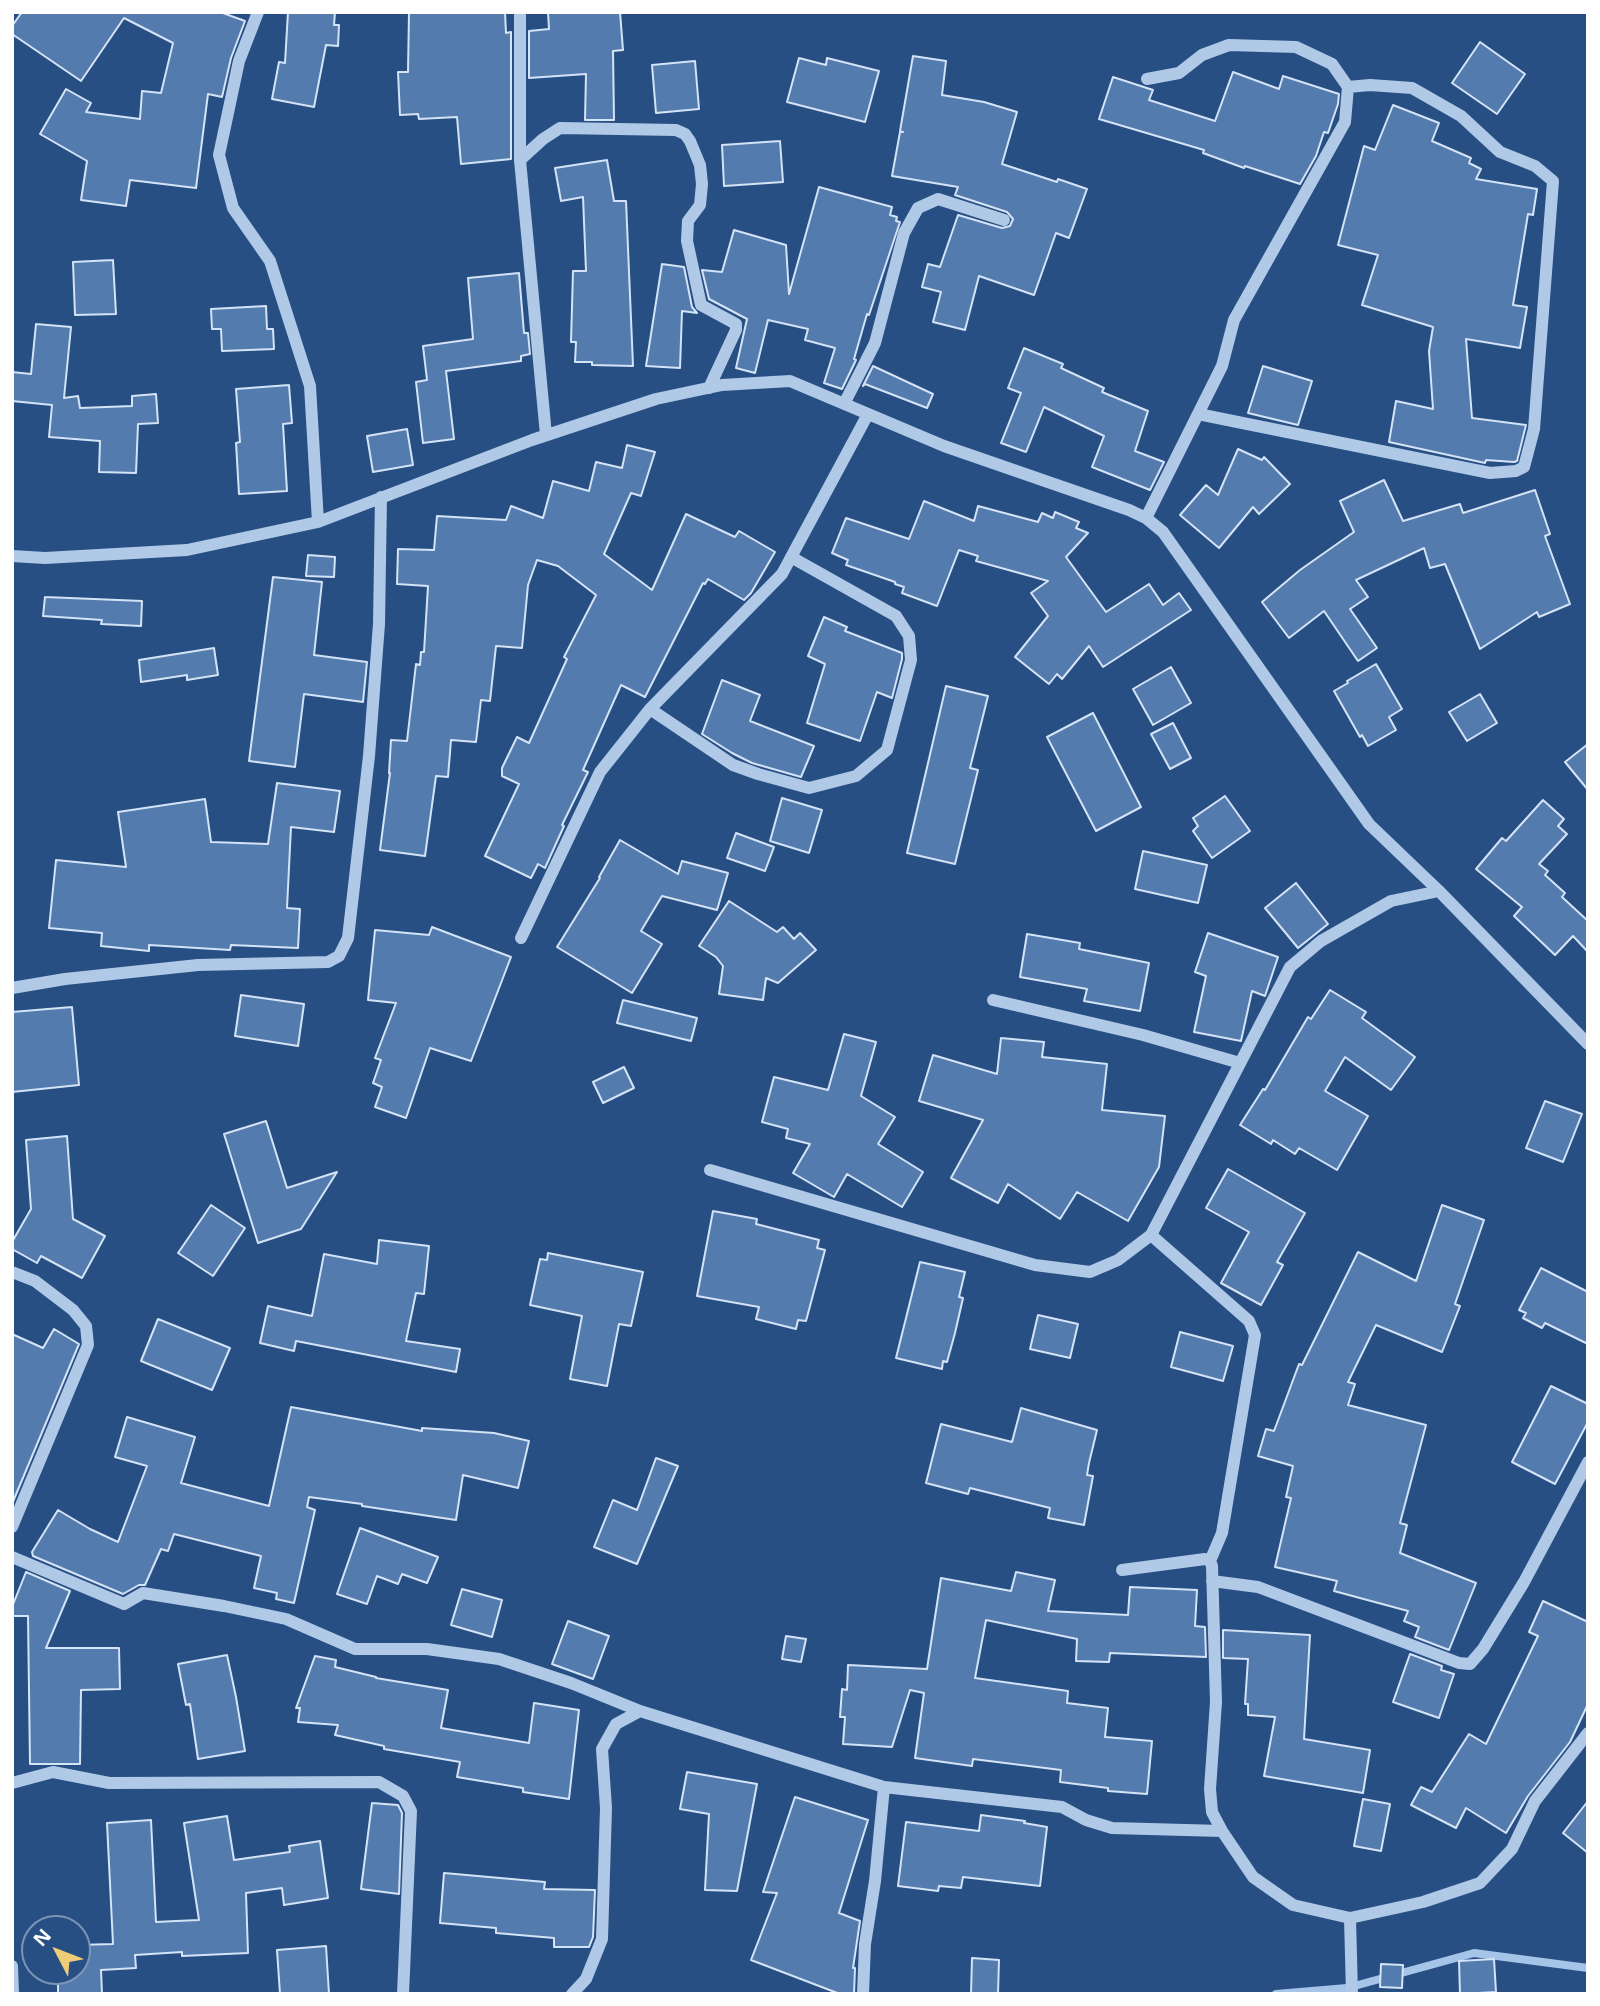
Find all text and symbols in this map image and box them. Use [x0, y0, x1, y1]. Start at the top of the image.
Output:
north arrow [21, 1915, 91, 1985]
text: N [27, 1923, 57, 1952]

